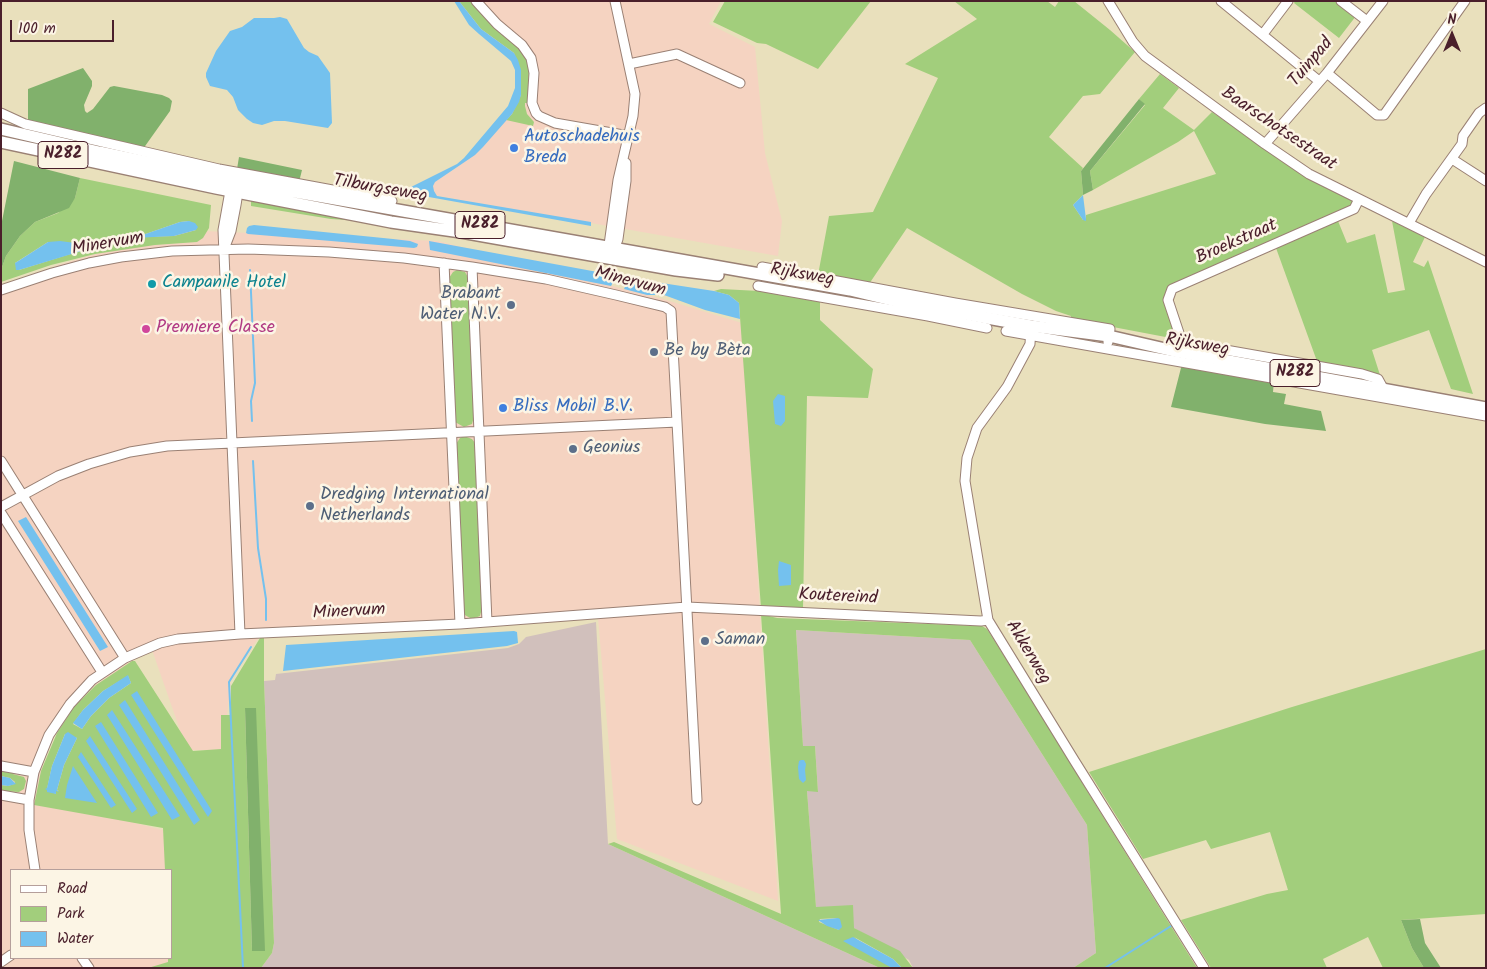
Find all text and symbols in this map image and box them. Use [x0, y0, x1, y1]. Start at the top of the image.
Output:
text: N [1448, 9, 1456, 31]
scale bar [12, 10, 116, 42]
north arrow [1427, 10, 1477, 60]
text: 100 m [18, 17, 56, 41]
street label: Tuinpad [1285, 34, 1339, 92]
street label: Baarschotsestraat [1216, 83, 1340, 177]
place label: Autoschadehuis Breda [524, 127, 640, 170]
road number: N282 [38, 142, 88, 168]
marker: Autoschadehuis Breda [508, 142, 520, 154]
street label: Tilburgseweg [331, 171, 429, 209]
road number: N282 [455, 212, 505, 238]
street label: Broekstraat [1193, 216, 1281, 270]
street label: Minervum [70, 228, 146, 262]
street label: Rijksweg [768, 260, 836, 292]
street label: Minervum [592, 263, 668, 303]
place label: Campanile Hotel [162, 273, 286, 295]
marker: Campanile Hotel [146, 278, 158, 290]
place label: Brabant Water N.V. [420, 284, 501, 326]
marker: Brabant Water N.V. [505, 299, 517, 311]
place label: Premiere Classe [156, 318, 275, 340]
marker: Premiere Classe [140, 323, 152, 335]
street label: Rijksweg [1163, 330, 1231, 362]
place label: Be by Bèta [664, 341, 751, 363]
marker: Be by Bèta [648, 346, 660, 358]
road number: N282 [1270, 359, 1320, 386]
place label: Bliss Mobil B.V. [513, 397, 633, 419]
marker: Bliss Mobil B.V. [497, 402, 509, 414]
place label: Geonius [583, 438, 640, 460]
marker: Geonius [567, 443, 579, 455]
place label: Dredging International Netherlands [320, 485, 489, 528]
marker: Dredging International Netherlands [304, 500, 316, 512]
street label: Koutereind [798, 585, 878, 611]
street label: Minervum [312, 600, 386, 626]
street label: Akkerweg [1000, 617, 1054, 689]
place label: Saman [715, 630, 765, 652]
marker: Saman [699, 635, 711, 647]
legend [10, 869, 172, 959]
text: Road [57, 877, 87, 901]
text: Park [57, 902, 84, 926]
text: Water [57, 927, 93, 951]

